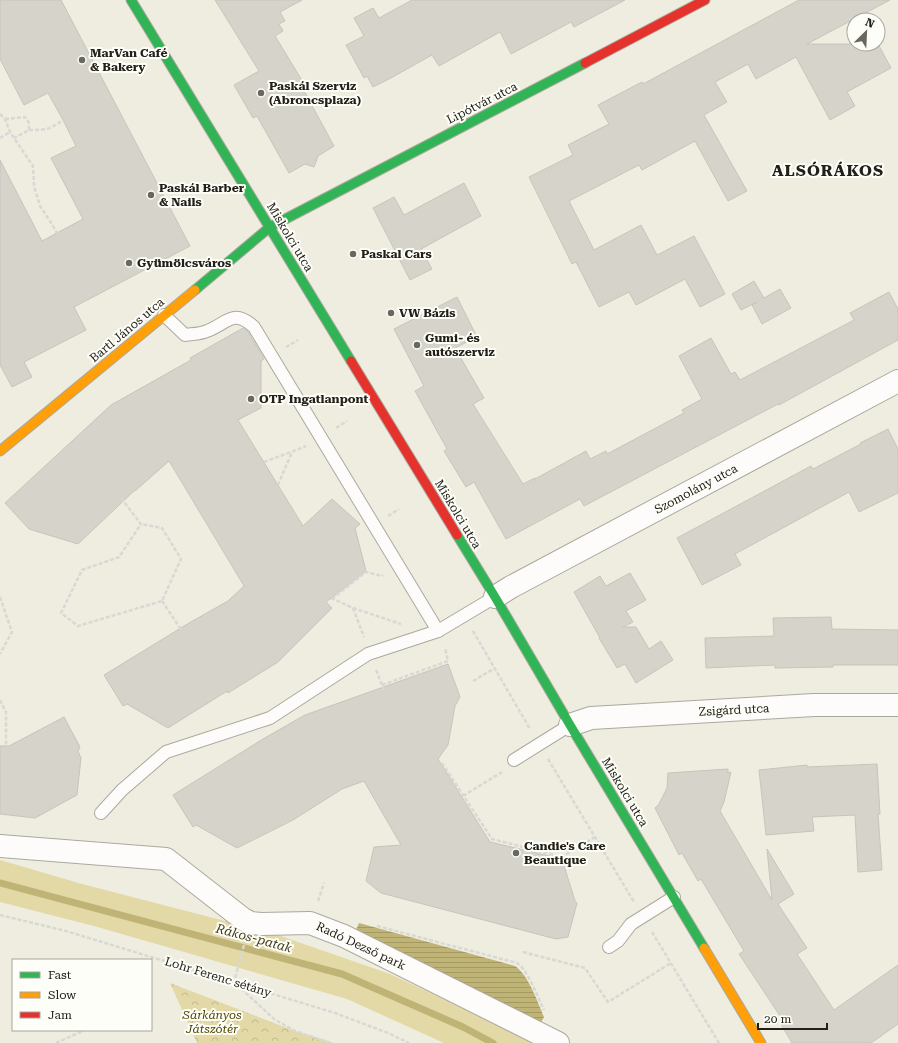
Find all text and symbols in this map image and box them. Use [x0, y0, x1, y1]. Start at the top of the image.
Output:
north arrow [846, 12, 886, 52]
text: N [863, 16, 877, 31]
place label: MarVan Café & Bakery [90, 46, 168, 74]
marker: MarVan Café & Bakery [77, 55, 87, 65]
place label: Paskál Szerviz (Abroncsplaza) [269, 79, 361, 107]
street label: Lipótvár utca [444, 79, 520, 127]
marker: Paskál Szerviz (Abroncsplaza) [256, 88, 266, 98]
district label: ALSÓRÁKOS [772, 161, 884, 180]
place label: Paskál Barber & Nails [159, 181, 245, 209]
marker: Paskál Barber & Nails [146, 190, 156, 200]
street label: Miskolci utca [264, 200, 316, 274]
place label: Paskal Cars [361, 247, 432, 261]
marker: Paskal Cars [348, 249, 358, 259]
place label: Gyümölcsváros [137, 256, 231, 270]
marker: Gyümölcsváros [124, 258, 134, 268]
street label: Bartl János utca [87, 295, 167, 365]
place label: VW Bázis [399, 306, 455, 320]
marker: VW Bázis [386, 308, 396, 318]
place label: Gumi- és autószerviz [425, 331, 495, 359]
marker: Gumi- és autószerviz [412, 340, 422, 350]
place label: OTP Ingatlanpont [259, 392, 369, 406]
marker: OTP Ingatlanpont [246, 394, 256, 404]
street label: Szomolány utca [652, 461, 740, 517]
street label: Miskolci utca [432, 477, 484, 551]
street label: Zsigárd utca [698, 701, 770, 719]
street label: Miskolci utca [599, 755, 651, 829]
place label: Candie's Care Beautique [524, 839, 606, 867]
marker: Candie's Care Beautique [511, 848, 521, 858]
street label: Radó Dezső park [314, 919, 408, 973]
water label: Rákos-patak [213, 920, 295, 956]
street label: Lohr Ferenc sétány [163, 954, 274, 1000]
legend [12, 959, 152, 1031]
text: Fast [48, 968, 72, 982]
text: Slow [48, 988, 76, 1002]
scale bar [758, 1005, 827, 1031]
text: Jam [48, 1008, 72, 1022]
park label: Sárkányos Játszótér [181, 1008, 242, 1036]
text: 20 m [764, 1012, 791, 1026]

